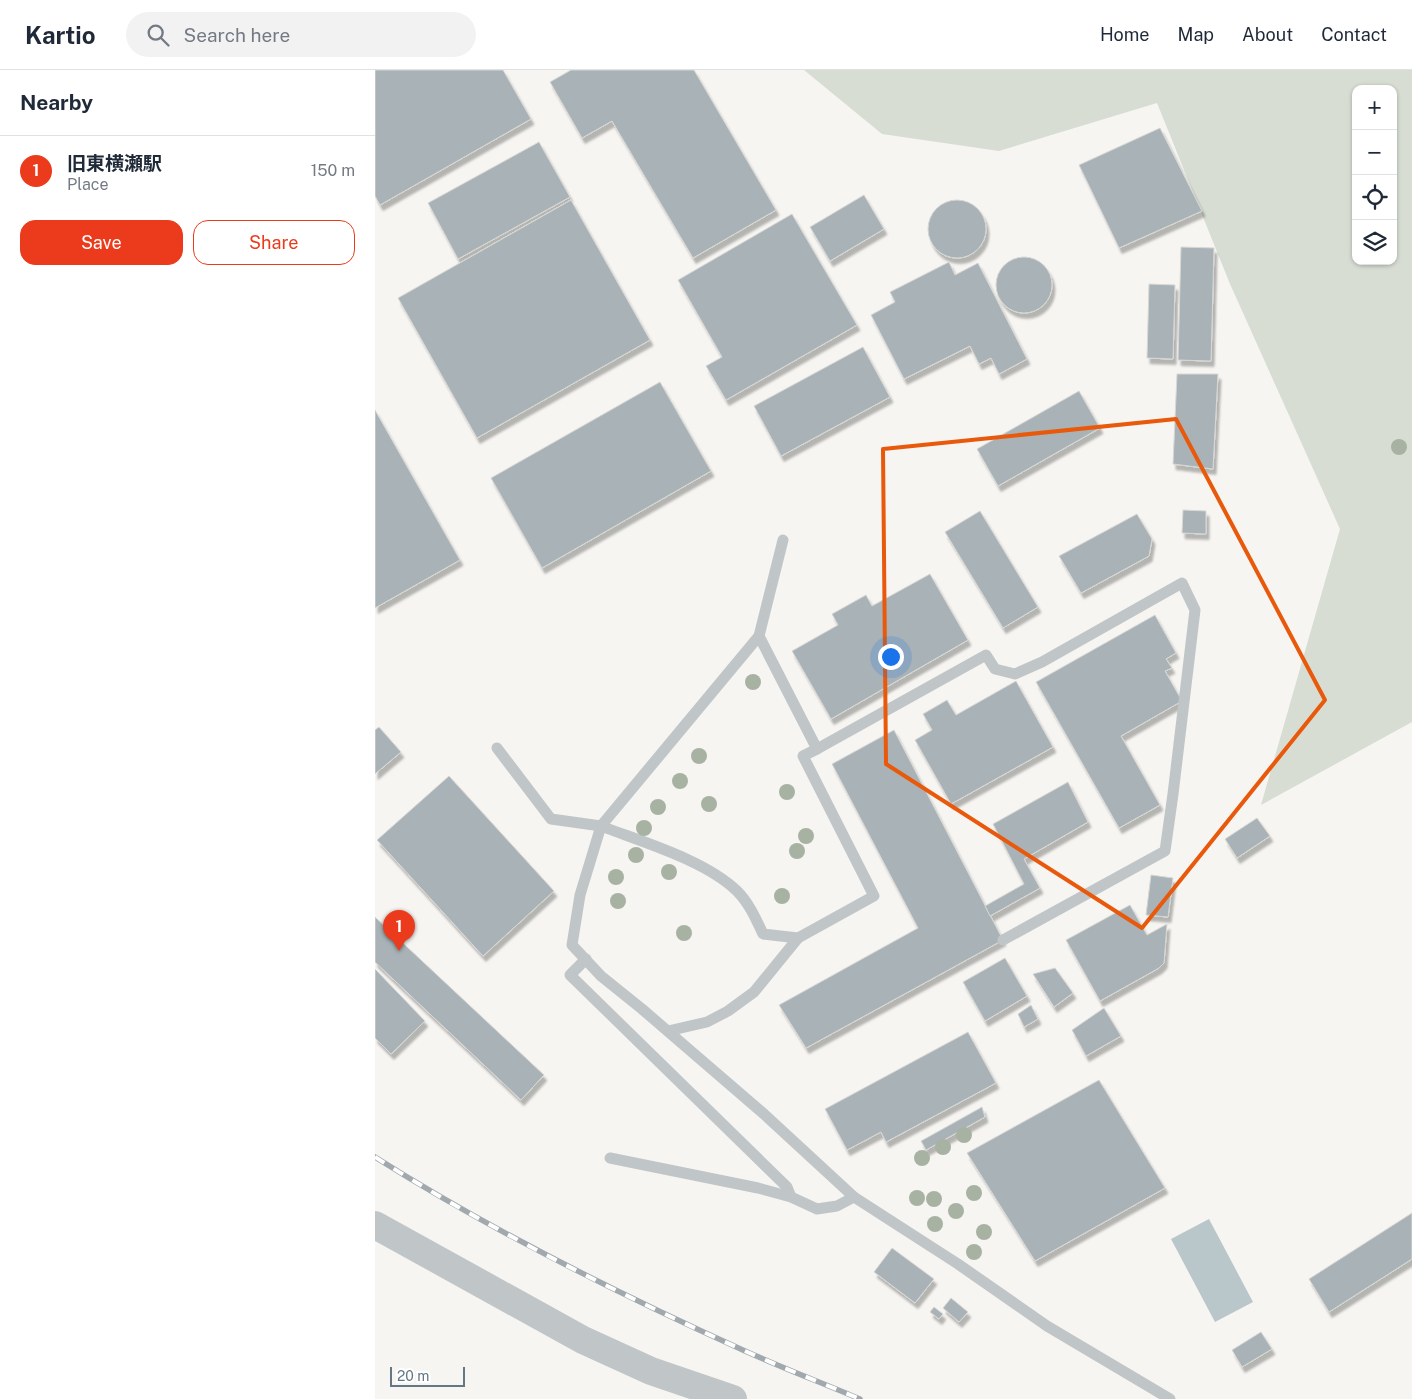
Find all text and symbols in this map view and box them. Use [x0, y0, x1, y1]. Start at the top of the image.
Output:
search box [126, 12, 476, 57]
text: Kartio [25, 21, 96, 49]
icon: search [144, 21, 172, 49]
text: Search here [184, 24, 290, 46]
text: Home [1100, 24, 1150, 45]
text: Map [1178, 24, 1214, 45]
text: About [1242, 24, 1293, 45]
text: Contact [1321, 24, 1387, 45]
map controls [1352, 85, 1397, 265]
button: + [1352, 85, 1397, 130]
text: Nearby [20, 90, 93, 115]
button: − [1352, 130, 1397, 175]
text: 旧東横瀬駅 [67, 152, 162, 174]
text: 1 [33, 161, 39, 180]
text: 150 m [311, 161, 355, 180]
text: Place [67, 175, 109, 194]
button: locate [1352, 175, 1397, 220]
button: Save [20, 220, 183, 265]
button: Share [193, 220, 355, 265]
button: layers [1352, 220, 1397, 265]
your location [878, 644, 904, 670]
pin: 1 [383, 910, 415, 951]
scale bar [390, 1364, 465, 1387]
text: 20 m [397, 1368, 429, 1384]

